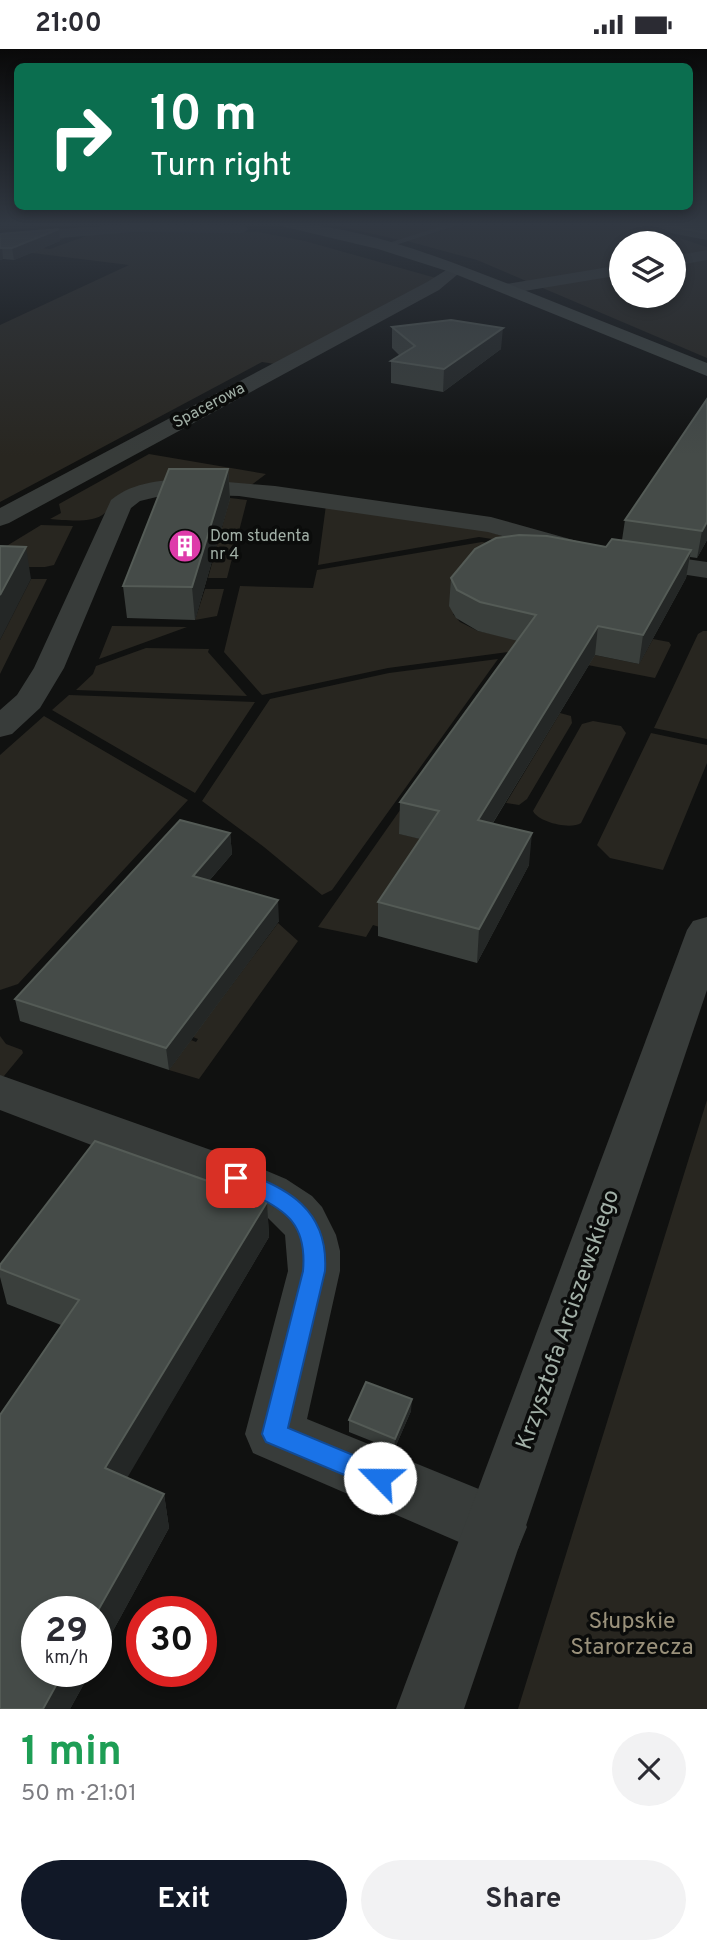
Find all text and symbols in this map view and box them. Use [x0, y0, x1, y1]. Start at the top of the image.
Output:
text: 21:00 [35, 8, 102, 41]
text: 10 m [150, 86, 257, 148]
icon: right [35, 91, 126, 182]
text: Turn right [150, 147, 292, 187]
map controls [609, 231, 686, 308]
button: layers [609, 231, 686, 308]
street label: Spacerowa [170, 379, 248, 433]
building icon: Dom studenta nr 4 [166, 527, 204, 565]
place label: Dom studenta nr 4 [210, 527, 310, 565]
pin [206, 1148, 266, 1208]
icon: arrive [217, 1159, 255, 1197]
street label: Krzysztofa Arciszewskiego [511, 1186, 627, 1454]
position arrow [343, 1441, 417, 1515]
speed limit sign: 30 [126, 1596, 217, 1687]
park label: Słupskie Starorzecza [570, 1608, 694, 1663]
text: 29 [45, 1610, 88, 1654]
text: km/h [45, 1647, 88, 1670]
text: 1 min [21, 1727, 122, 1780]
button: close [612, 1732, 686, 1806]
text: 50 m · 21:01 [21, 1780, 137, 1809]
button: Exit [21, 1860, 347, 1940]
button: Share [361, 1860, 686, 1940]

